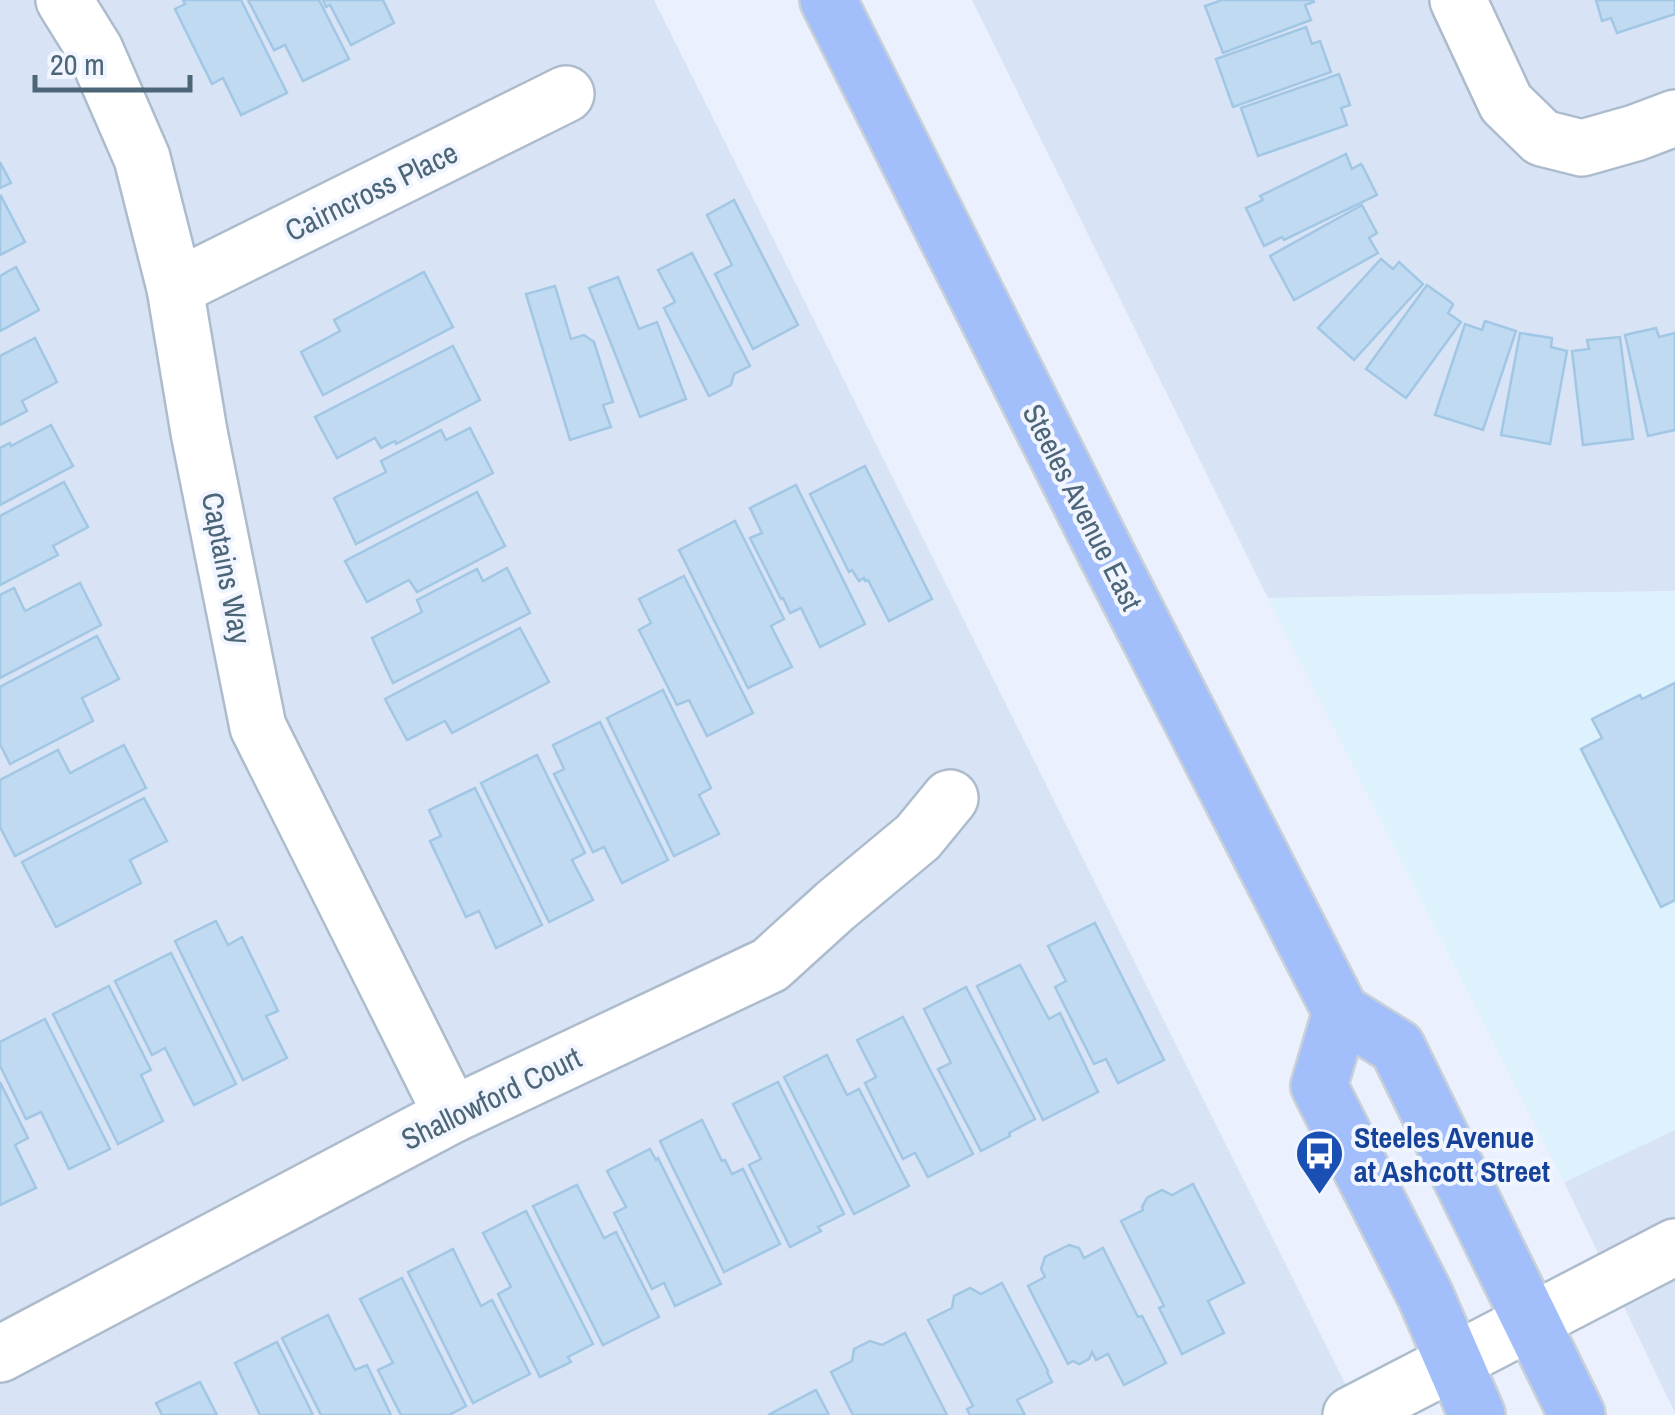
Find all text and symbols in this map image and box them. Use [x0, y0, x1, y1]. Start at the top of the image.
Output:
scale bar [35, 30, 190, 92]
text: 20 m [50, 44, 105, 84]
street label: Cairncross Place [278, 132, 464, 250]
street label: Steeles Avenue East [1014, 397, 1152, 617]
street label: Captains Way [193, 489, 261, 648]
street label: Shallowford Court [394, 1037, 588, 1159]
place label: Steeles Avenue at Ashcott Street [1354, 1117, 1550, 1191]
bus stop icon: Steeles Avenue at Ashcott Street [1293, 1128, 1345, 1196]

